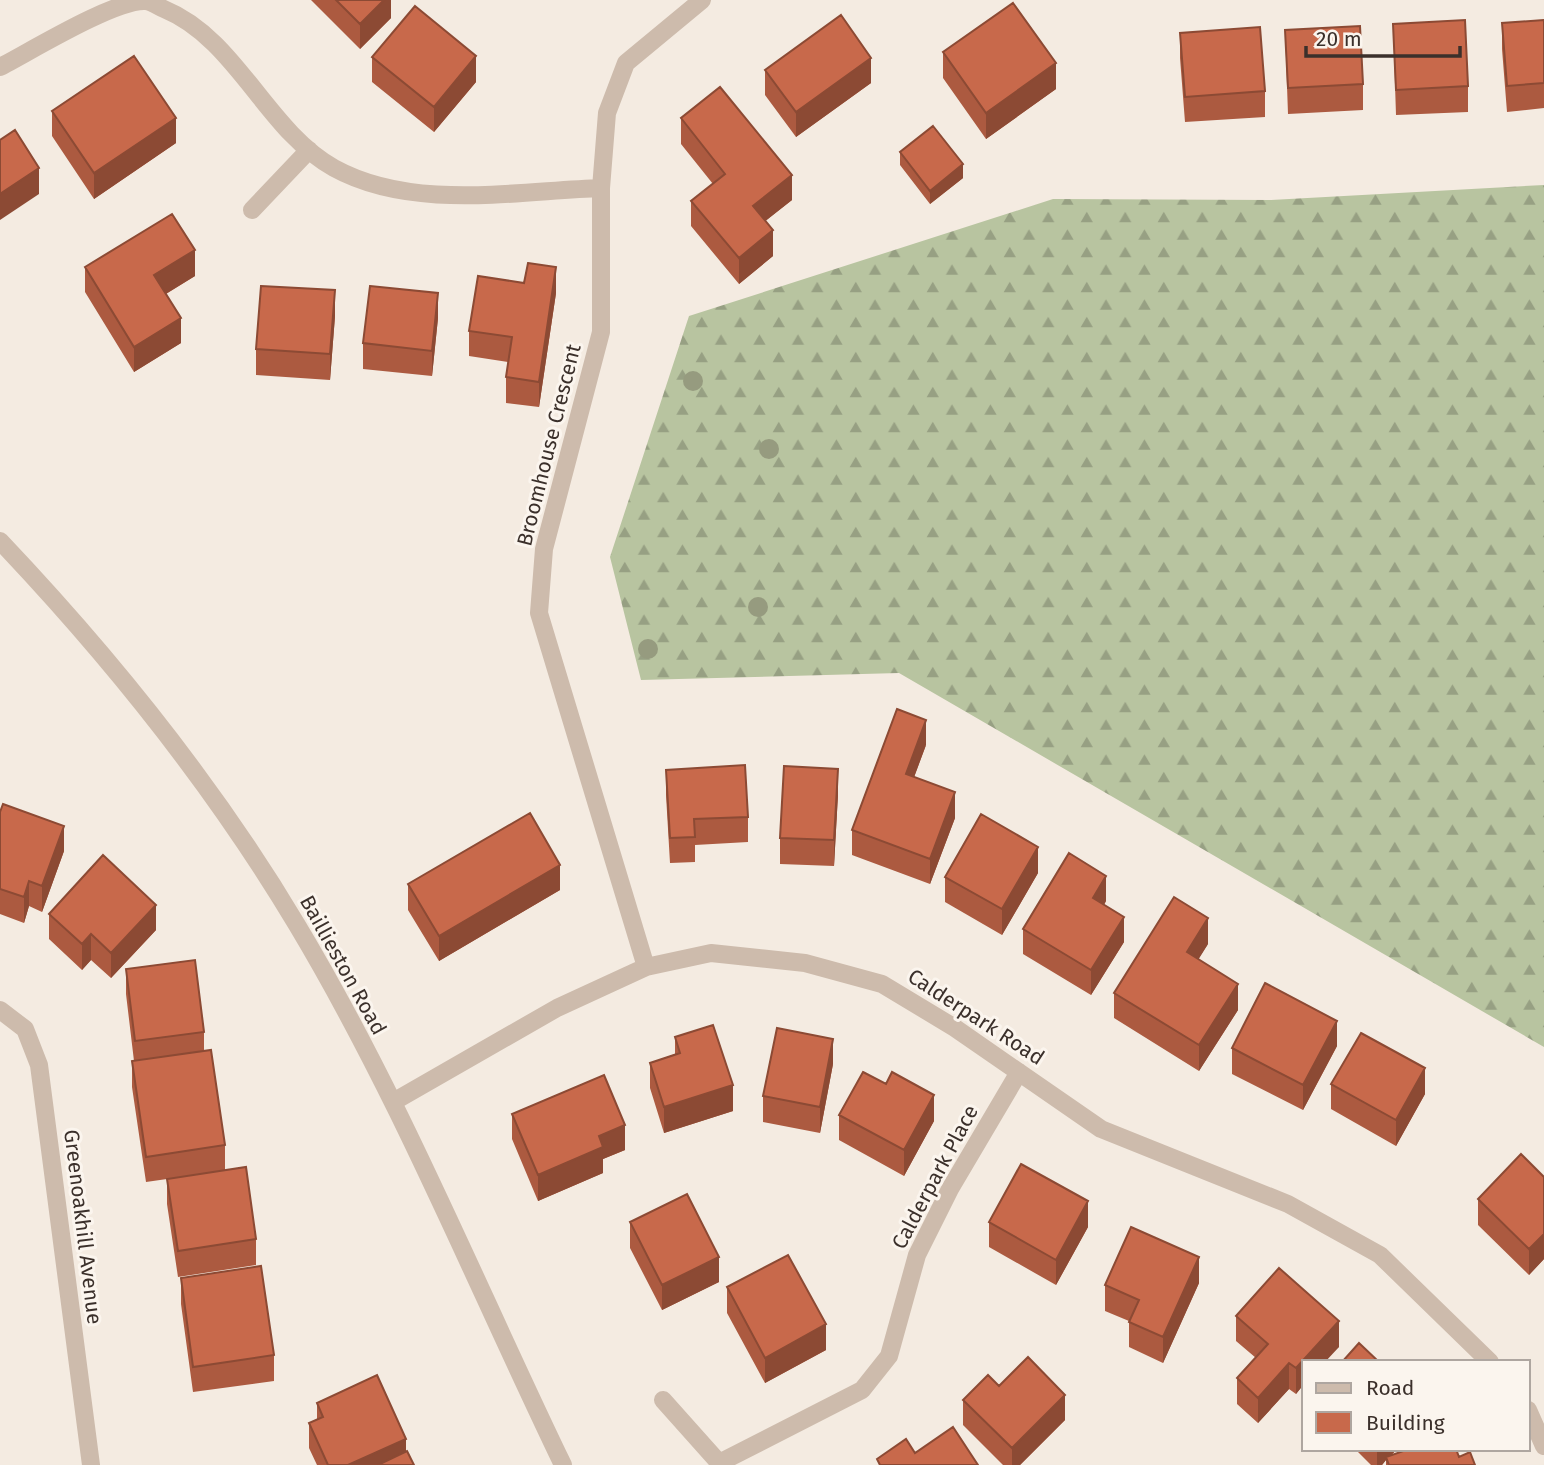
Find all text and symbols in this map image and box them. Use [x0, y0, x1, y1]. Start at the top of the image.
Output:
scale bar [1306, 14, 1460, 58]
text: 20 m [1316, 26, 1362, 52]
street label: Broomhouse Crescent [511, 341, 587, 549]
street label: Baillieston Road [294, 891, 392, 1039]
street label: Calderpark Road [903, 963, 1049, 1071]
street label: Calderpark Place [886, 1100, 984, 1254]
street label: Greenoakhill Avenue [58, 1128, 108, 1326]
legend [1302, 1360, 1530, 1451]
text: Road [1366, 1375, 1414, 1401]
text: Building [1366, 1410, 1445, 1436]

